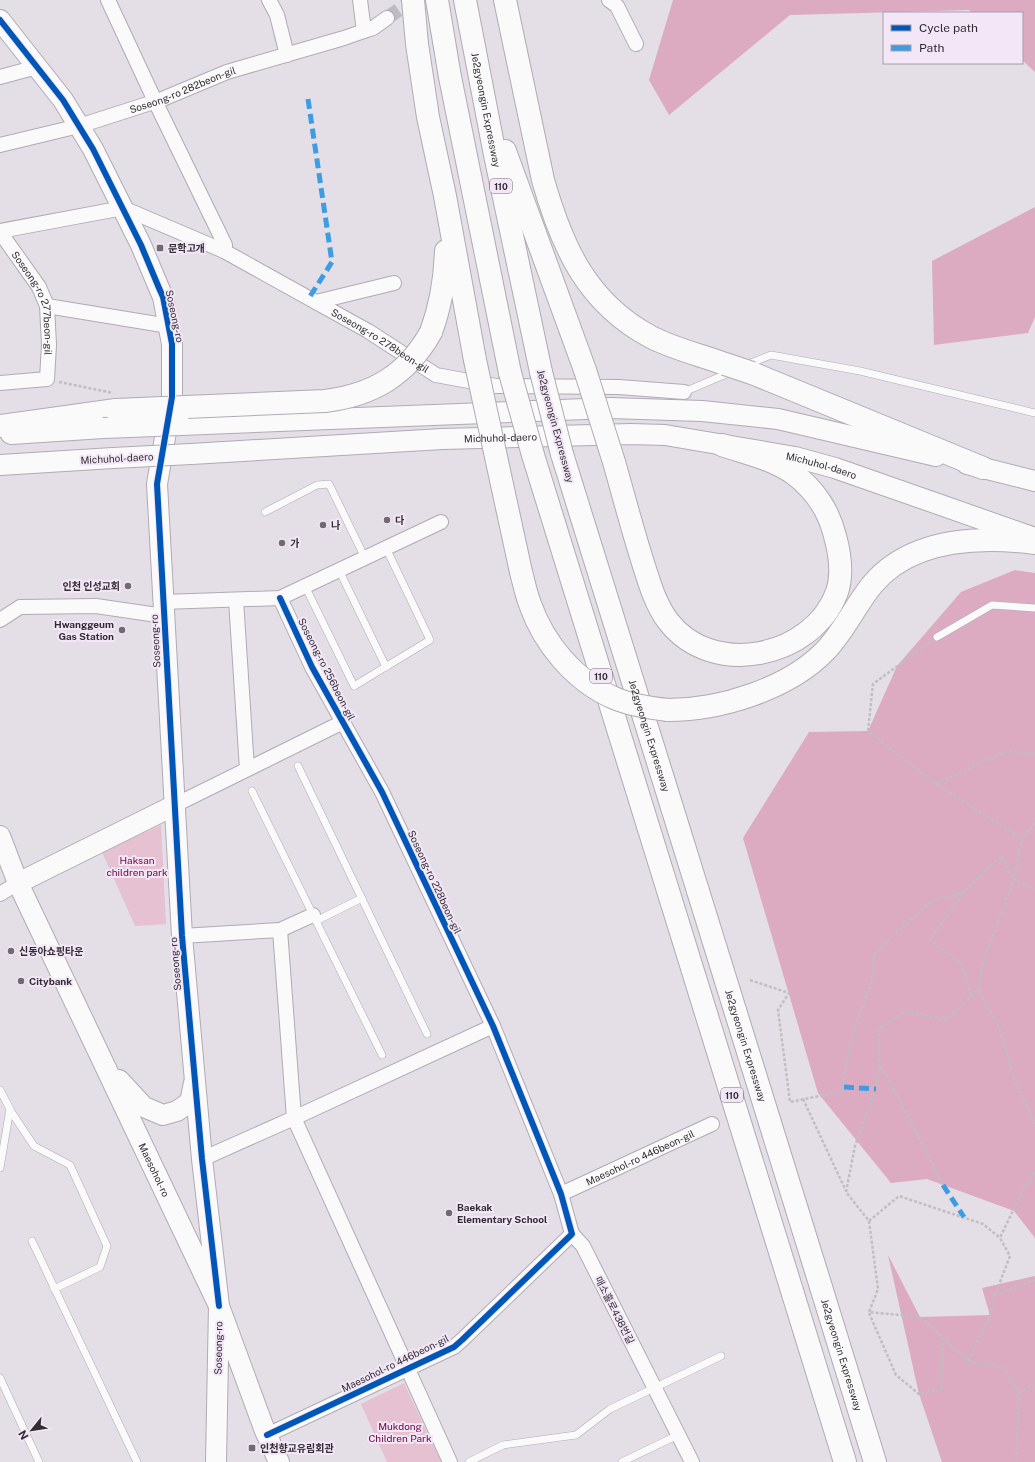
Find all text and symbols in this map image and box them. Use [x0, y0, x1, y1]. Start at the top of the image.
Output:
legend [883, 12, 1023, 64]
text: Cycle path [919, 21, 978, 35]
text: Path [919, 41, 945, 55]
street label: Je2gyeongin Expressway [469, 51, 504, 169]
street label: Soseong-ro 282beon-gil [128, 64, 237, 115]
road number: 110 [490, 179, 512, 193]
place label: 문학고개 [168, 242, 205, 254]
marker: 문학고개 [155, 243, 165, 253]
street label: Soseong-ro 277beon-gil [9, 249, 55, 356]
street label: Soseong-ro [164, 289, 187, 344]
street label: Soseong-ro 278beon-gil [329, 306, 432, 375]
street label: Je2gyeongin Expressway [535, 368, 577, 485]
street label: Michuhol-daero [464, 430, 538, 444]
street label: Michuhol-daero [80, 450, 154, 466]
street label: Michuhol-daero [785, 450, 859, 481]
place label: 다 [395, 514, 404, 526]
marker: 다 [382, 515, 392, 525]
place label: 나 [331, 519, 340, 531]
marker: 나 [318, 520, 328, 530]
place label: 가 [290, 537, 300, 549]
marker: 가 [277, 538, 287, 548]
place label: 인천 인성교회 [63, 580, 120, 592]
marker: 인천 인성교회 [123, 581, 133, 591]
street label: Soseong-ro [148, 614, 162, 668]
street label: Soseong-ro 256beon-gil [296, 616, 358, 722]
place label: Hwanggeum Gas Station [54, 618, 114, 642]
marker: Hwanggeum Gas Station [117, 625, 127, 635]
road number: 110 [590, 669, 612, 683]
street label: Je2gyeongin Expressway [627, 678, 673, 794]
street label: Soseong-ro 228beon-gil [406, 828, 464, 936]
park label: Haksan children park [106, 854, 168, 878]
street label: Soseong-ro [167, 936, 183, 991]
place label: 신동아쇼핑타운 [19, 945, 83, 957]
marker: 신동아쇼핑타운 [6, 946, 16, 956]
place label: Citybank [29, 975, 72, 987]
marker: Citybank [16, 976, 26, 986]
street label: Je2gyeongin Expressway [723, 988, 769, 1104]
road number: 110 [721, 1088, 743, 1102]
street label: Maesohol-ro 446beon-gil [584, 1127, 696, 1188]
street label: Maesohol-ro [136, 1141, 172, 1199]
place label: Baekak Elementary School [457, 1201, 547, 1225]
marker: Baekak Elementary School [444, 1208, 454, 1218]
street label: 매소홀로438번길 [593, 1274, 637, 1346]
street label: Je2gyeongin Expressway [819, 1297, 865, 1413]
street label: Soseong-ro [212, 1321, 224, 1375]
street label: Maesohol-ro 446beon-gil [339, 1332, 451, 1394]
north arrow [12, 1410, 52, 1450]
park label: Mukdong Children Park [368, 1420, 432, 1444]
text: N [16, 1428, 31, 1442]
place label: 인천향교유림회관 [260, 1442, 334, 1454]
marker: 인천향교유림회관 [247, 1443, 257, 1453]

